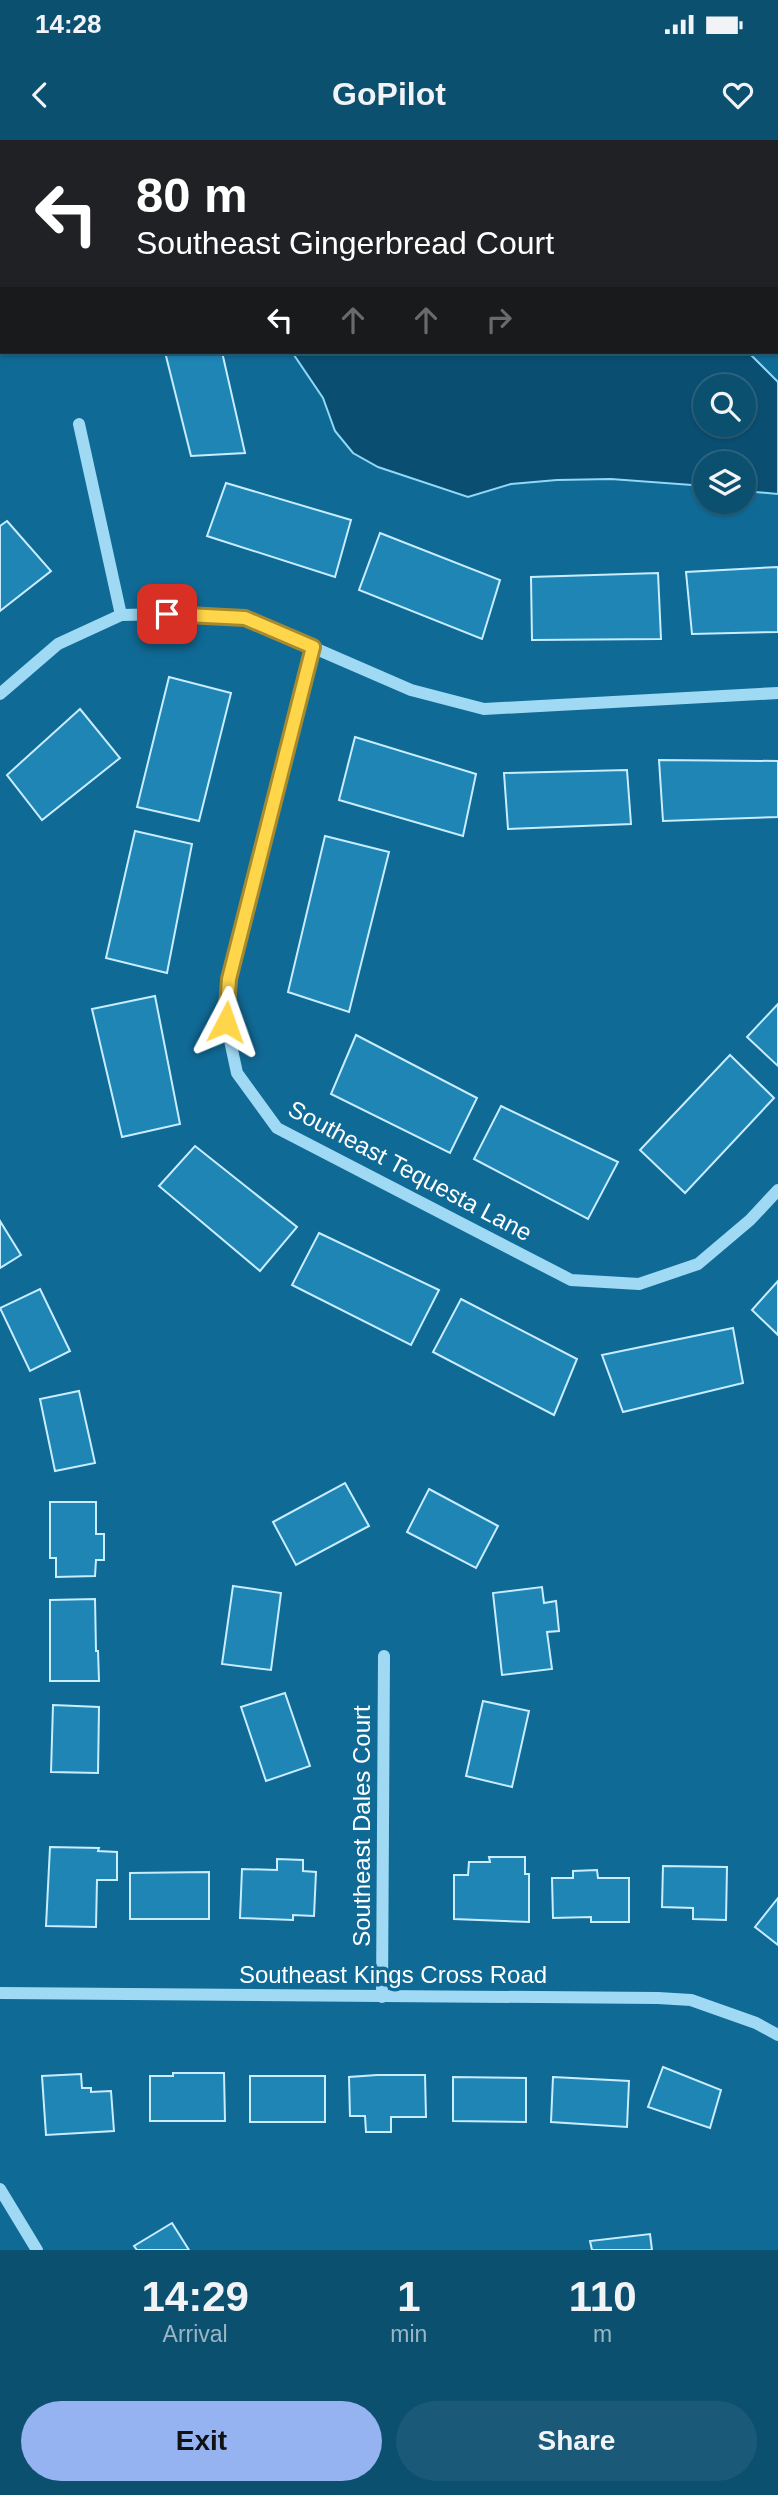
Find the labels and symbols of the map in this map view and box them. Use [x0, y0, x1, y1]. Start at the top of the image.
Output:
pin [137, 584, 197, 644]
position arrow [189, 985, 263, 1059]
street label: Southeast Tequesta Lane [284, 1095, 537, 1246]
street label: Southeast Dales Court [348, 1705, 375, 1947]
street label: Southeast Kings Cross Road [239, 1961, 547, 1988]

